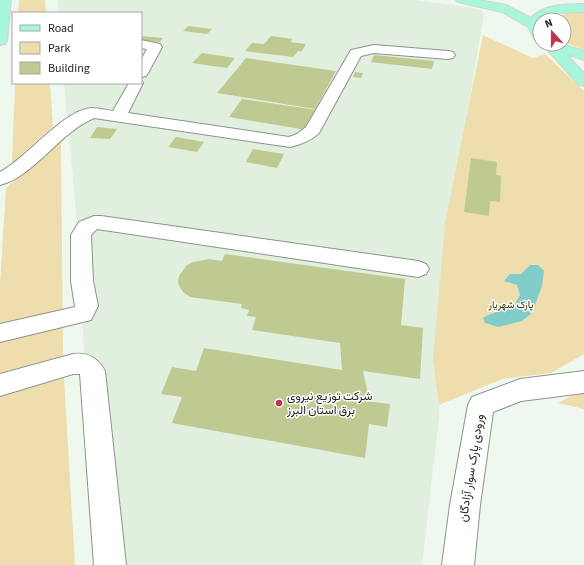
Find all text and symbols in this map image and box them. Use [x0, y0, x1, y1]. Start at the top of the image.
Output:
legend [12, 12, 142, 84]
north arrow [532, 12, 572, 52]
text: N [542, 15, 555, 31]
text: Road [48, 20, 74, 37]
text: Park [48, 40, 70, 57]
text: Building [48, 60, 90, 77]
park label: پارک شهریار [488, 298, 533, 312]
place label: شرکت توزیع نیروی برق استان البرز [286, 388, 372, 419]
marker: شرکت توزیع نیروی برق استان البرز [274, 398, 284, 408]
street label: ورودی پارک سوار آزادگان [455, 413, 488, 523]

